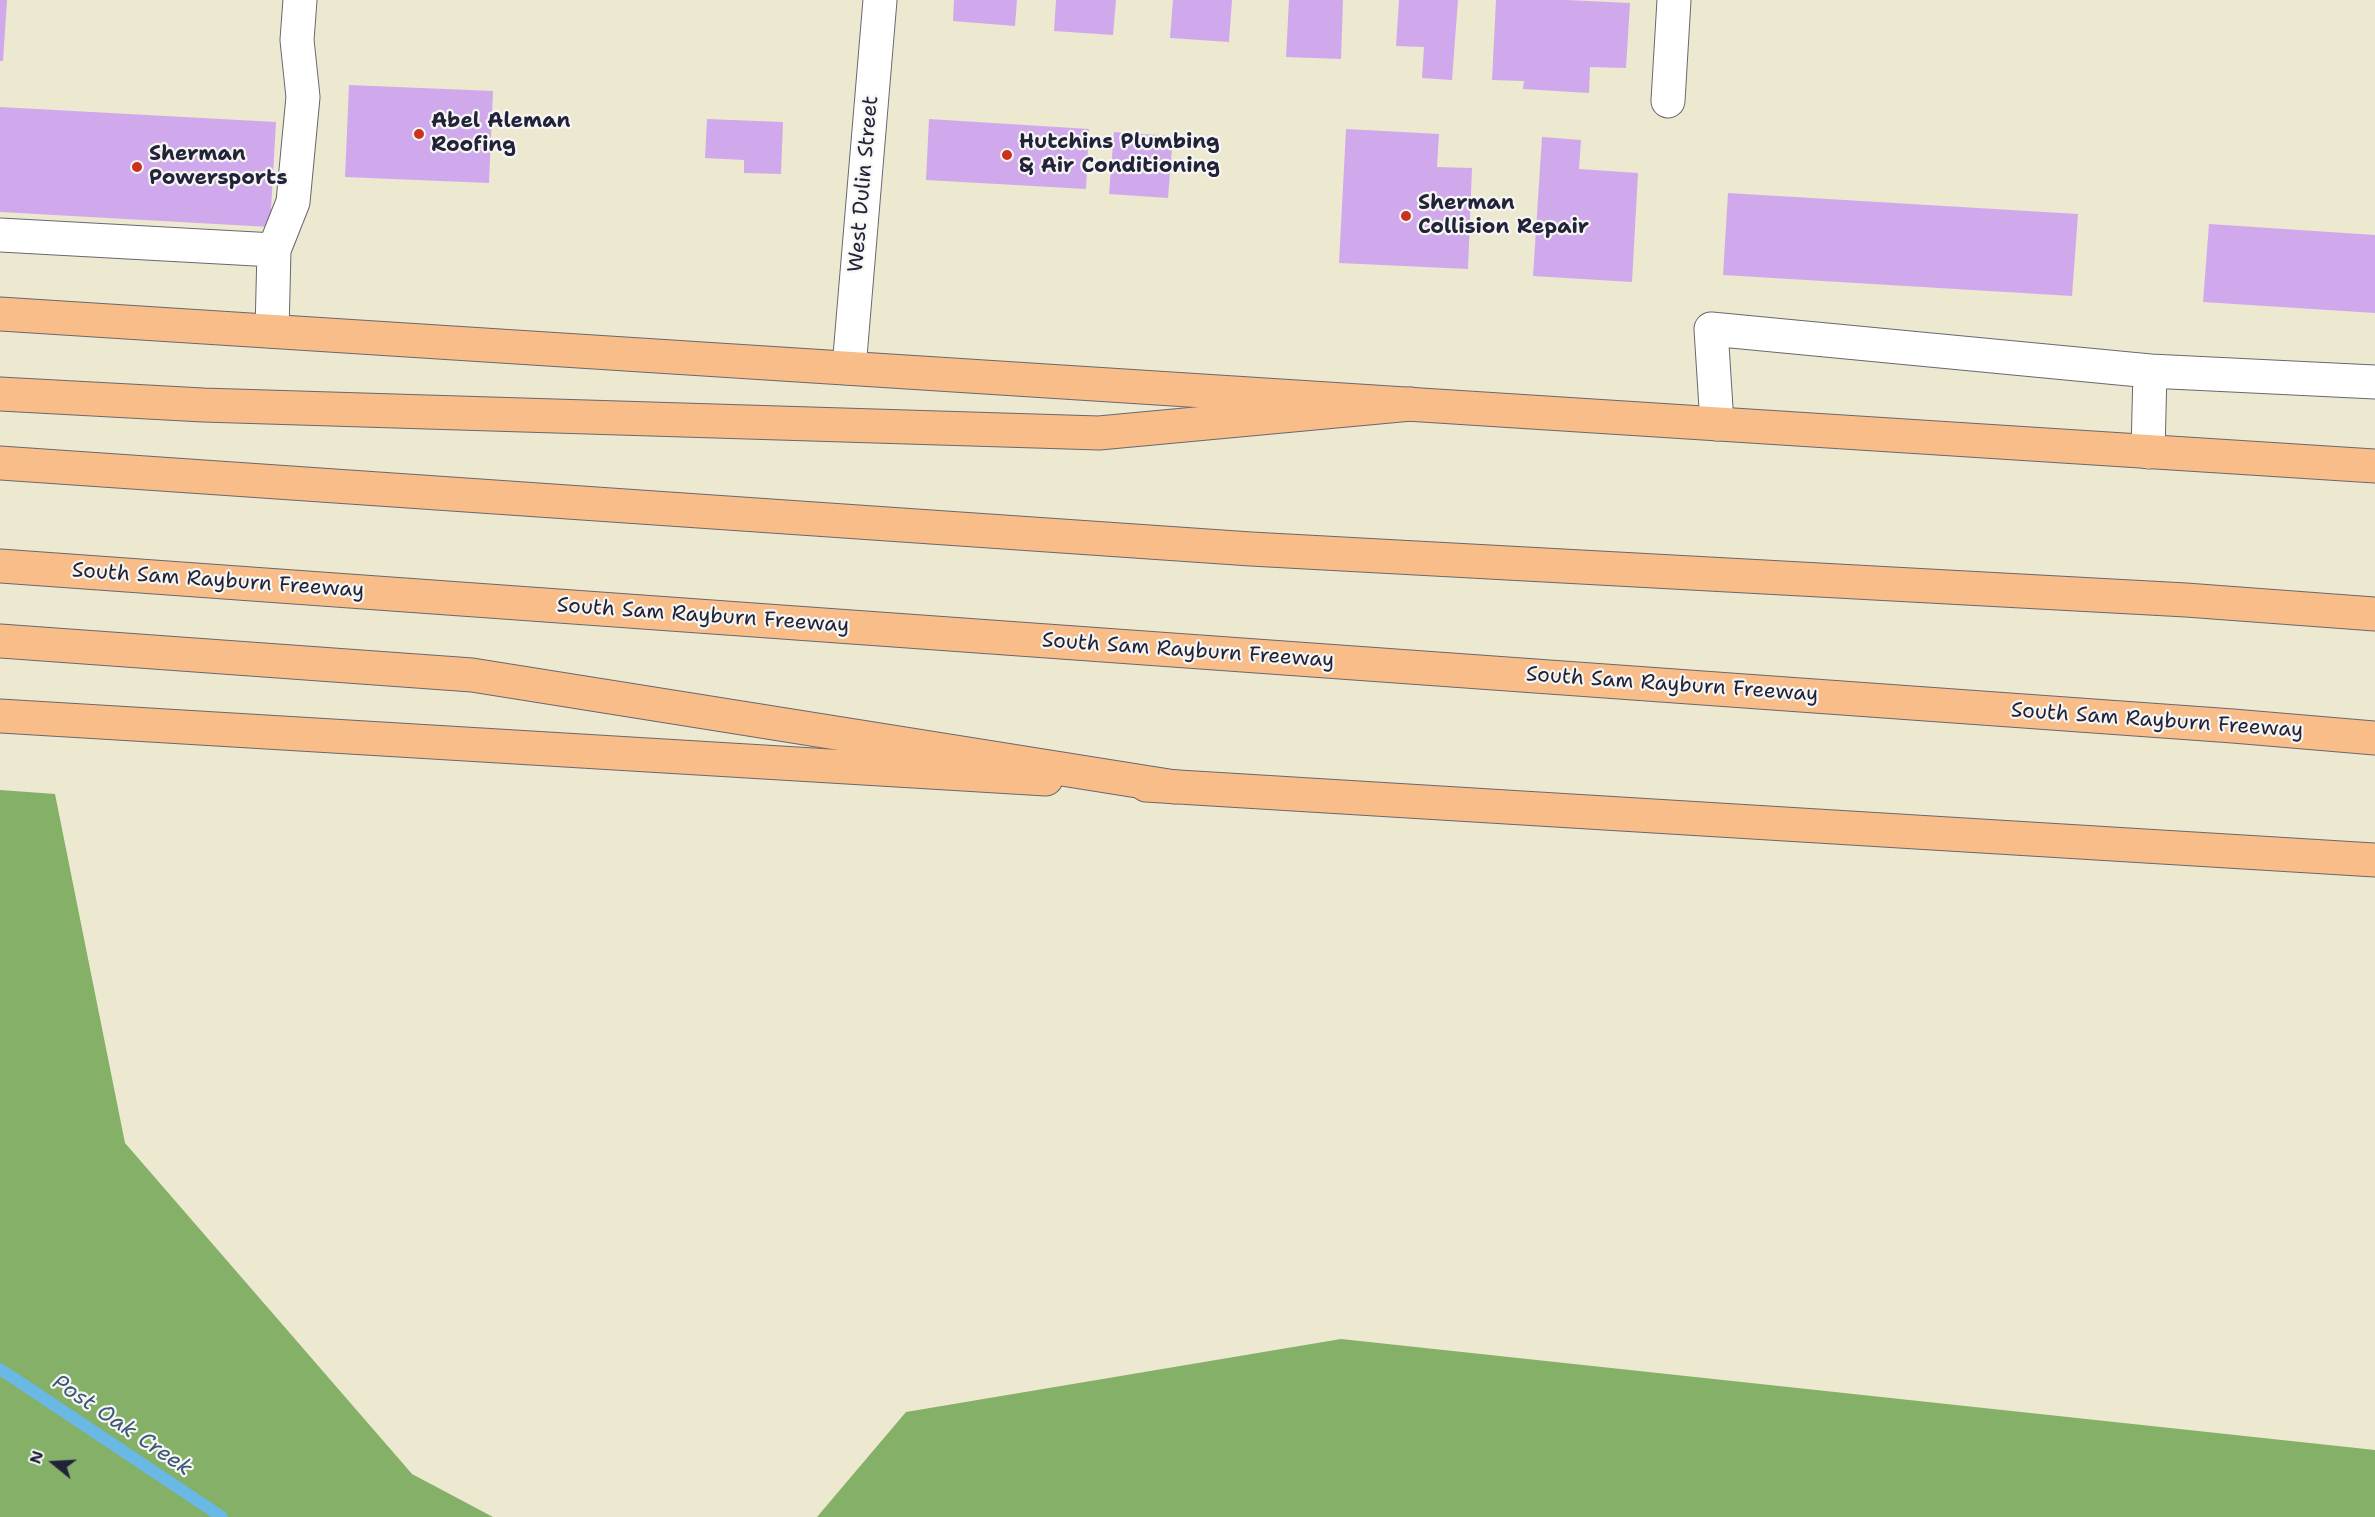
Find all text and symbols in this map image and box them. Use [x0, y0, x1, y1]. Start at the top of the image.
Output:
street label: West Dulin Street [844, 95, 884, 273]
place label: Abel Aleman Roofing [431, 109, 571, 159]
marker: Abel Aleman Roofing [412, 127, 426, 141]
place label: Hutchins Plumbing & Air Conditioning [1019, 130, 1220, 180]
place label: Sherman Powersports [149, 142, 287, 192]
marker: Hutchins Plumbing & Air Conditioning [1000, 148, 1014, 162]
marker: Sherman Powersports [130, 160, 144, 174]
place label: Sherman Collision Repair [1418, 191, 1589, 241]
marker: Sherman Collision Repair [1399, 209, 1413, 223]
street label: South Sam Rayburn Freeway [71, 558, 365, 604]
street label: South Sam Rayburn Freeway [556, 593, 850, 639]
street label: South Sam Rayburn Freeway [1041, 628, 1335, 674]
street label: South Sam Rayburn Freeway [1525, 662, 1819, 708]
street label: South Sam Rayburn Freeway [2010, 698, 2304, 744]
water label: Post Oak Creek [47, 1370, 197, 1482]
north arrow [24, 1433, 84, 1493]
text: N [24, 1448, 48, 1467]

